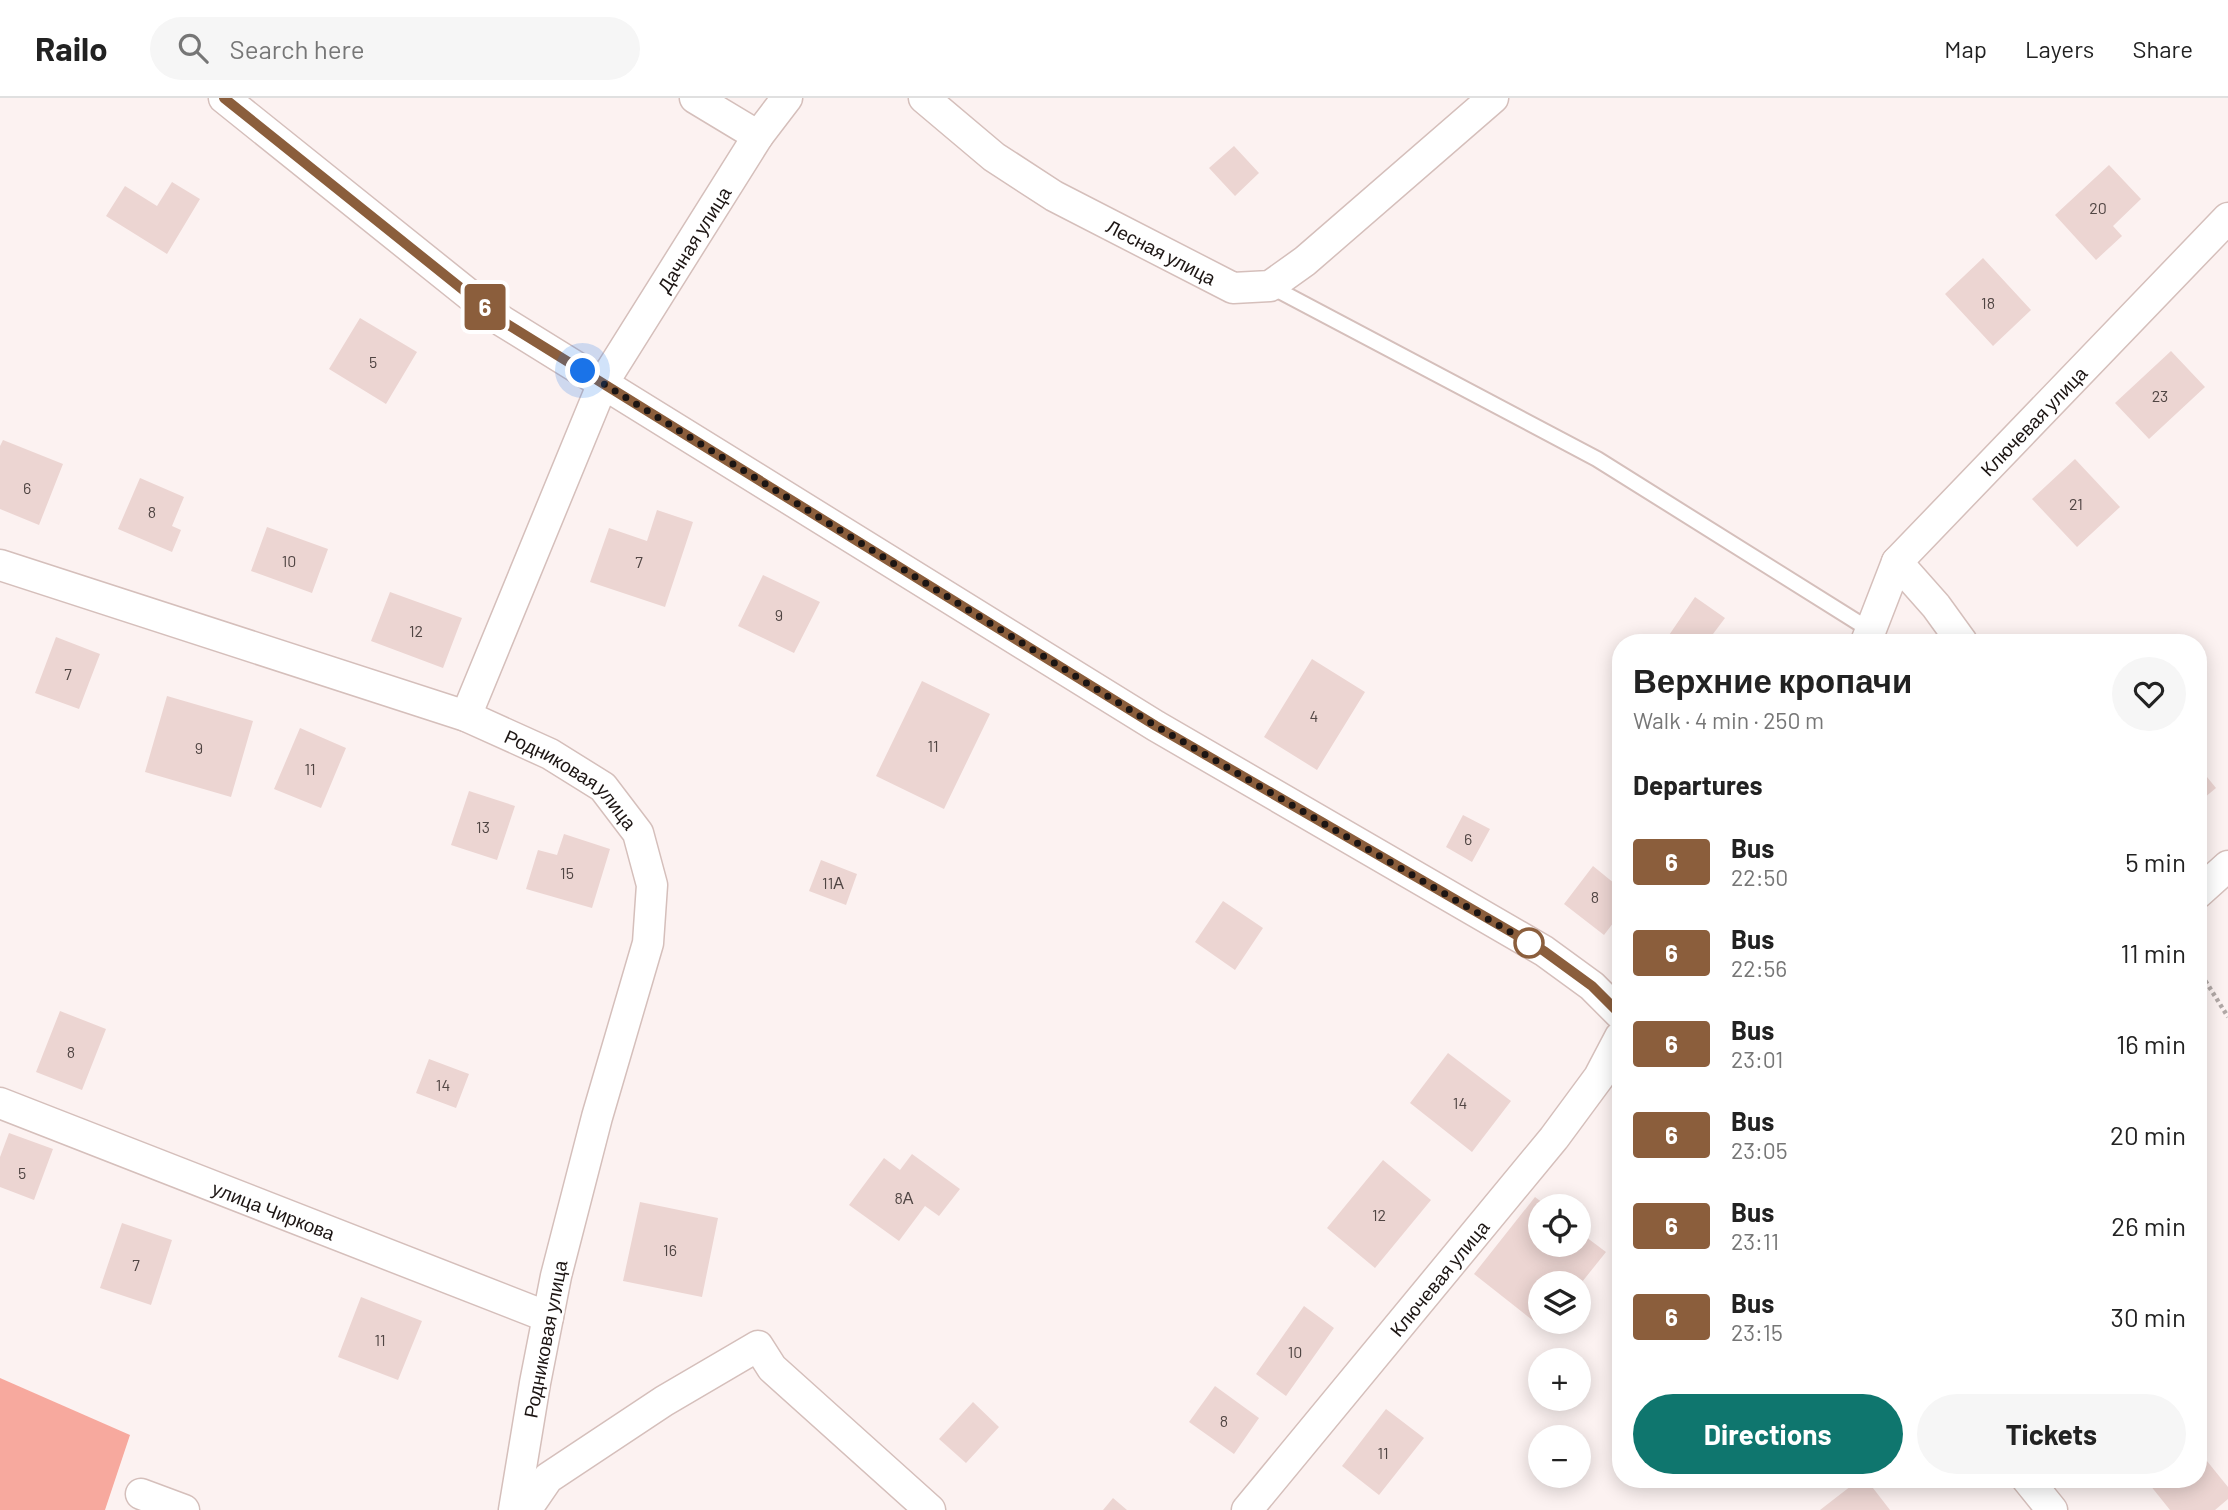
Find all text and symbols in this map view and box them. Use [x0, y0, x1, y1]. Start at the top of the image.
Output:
search box [150, 17, 640, 80]
text: Railo [35, 28, 108, 68]
icon: search [174, 29, 212, 67]
text: Search here [230, 33, 365, 64]
text: Map [1944, 34, 1987, 63]
text: Layers [2025, 34, 2094, 63]
text: Share [2132, 34, 2193, 63]
street label: Дачная улица [652, 182, 735, 296]
house number: 20 [2089, 198, 2107, 217]
street label: Лесная улица [1103, 214, 1221, 289]
line badge: 6 [462, 284, 508, 330]
text: 6 [479, 292, 491, 321]
house number: 18 [1981, 293, 1995, 312]
house number: 5 [369, 352, 377, 371]
your location [565, 353, 600, 388]
street label: Ключевая улица [1975, 361, 2091, 480]
house number: 23 [2152, 386, 2168, 405]
house number: 6 [23, 478, 31, 497]
house number: 21 [2069, 494, 2083, 513]
house number: 8 [148, 502, 156, 521]
house number: 10 [282, 551, 296, 570]
house number: 7 [635, 552, 643, 571]
house number: 9 [775, 605, 783, 624]
house number: 12 [409, 621, 423, 640]
button: heart [2112, 657, 2186, 731]
text: Верхние кропачи [1633, 660, 1912, 700]
house number: 7 [64, 664, 72, 683]
house number: 4 [1310, 706, 1318, 725]
text: Walk · 4 min · 250 m [1633, 706, 1824, 734]
street label: Родниковая улица [501, 724, 642, 834]
house number: 11 [927, 736, 939, 755]
house number: 9 [195, 738, 203, 757]
house number: 11 [304, 759, 316, 778]
text: Departures [1633, 769, 1763, 800]
house number: 13 [476, 817, 490, 836]
house number: 6 [1464, 829, 1472, 848]
text: Bus [1731, 832, 1774, 863]
text: 5 min [2125, 846, 2186, 877]
text: 6 [1665, 847, 1678, 876]
house number: 15 [560, 863, 574, 882]
text: 22:50 [1731, 863, 1788, 891]
house number: 11А [822, 873, 844, 892]
house number: 8 [1591, 887, 1599, 906]
text: Bus [1731, 923, 1774, 954]
unlabelled marker [1514, 928, 1544, 958]
text: 11 min [2120, 937, 2186, 968]
text: 6 [1665, 938, 1678, 967]
text: 22:56 [1731, 954, 1787, 982]
text: Bus [1731, 1014, 1774, 1045]
text: 16 min [2116, 1028, 2186, 1059]
text: 6 [1665, 1029, 1678, 1058]
house number: 8 [67, 1042, 75, 1061]
text: 23:01 [1731, 1045, 1783, 1073]
house number: 14 [436, 1075, 450, 1094]
house number: 14 [1453, 1093, 1467, 1112]
text: Bus [1731, 1105, 1774, 1136]
text: 20 min [2110, 1119, 2186, 1150]
text: 6 [1665, 1120, 1678, 1149]
text: 23:05 [1731, 1136, 1788, 1164]
house number: 5 [18, 1163, 26, 1182]
street label: улица Чиркова [209, 1176, 339, 1244]
house number: 8А [894, 1188, 914, 1207]
map controls [1528, 1194, 1591, 1488]
button: locate [1528, 1194, 1591, 1257]
text: Bus [1731, 1196, 1774, 1227]
house number: 12 [1372, 1205, 1386, 1224]
text: 26 min [2111, 1210, 2186, 1241]
text: 6 [1665, 1211, 1678, 1240]
street label: Ключевая улица [1384, 1215, 1493, 1340]
text: 23:11 [1731, 1227, 1779, 1255]
house number: 16 [663, 1240, 677, 1259]
house number: 7 [132, 1255, 140, 1274]
street label: Родниковая улица [518, 1258, 572, 1420]
button: layers [1528, 1271, 1591, 1334]
text: Bus [1731, 1287, 1774, 1318]
text: 30 min [2111, 1301, 2186, 1332]
text: 6 [1665, 1302, 1678, 1331]
text: 23:15 [1731, 1318, 1783, 1346]
house number: 11 [374, 1330, 386, 1349]
house number: 10 [1288, 1342, 1302, 1361]
button: + [1528, 1348, 1591, 1411]
button: Directions [1633, 1394, 1903, 1474]
button: Tickets [1917, 1394, 2186, 1474]
house number: 8 [1220, 1411, 1228, 1430]
button: − [1528, 1425, 1591, 1488]
house number: 11 [1377, 1443, 1389, 1462]

